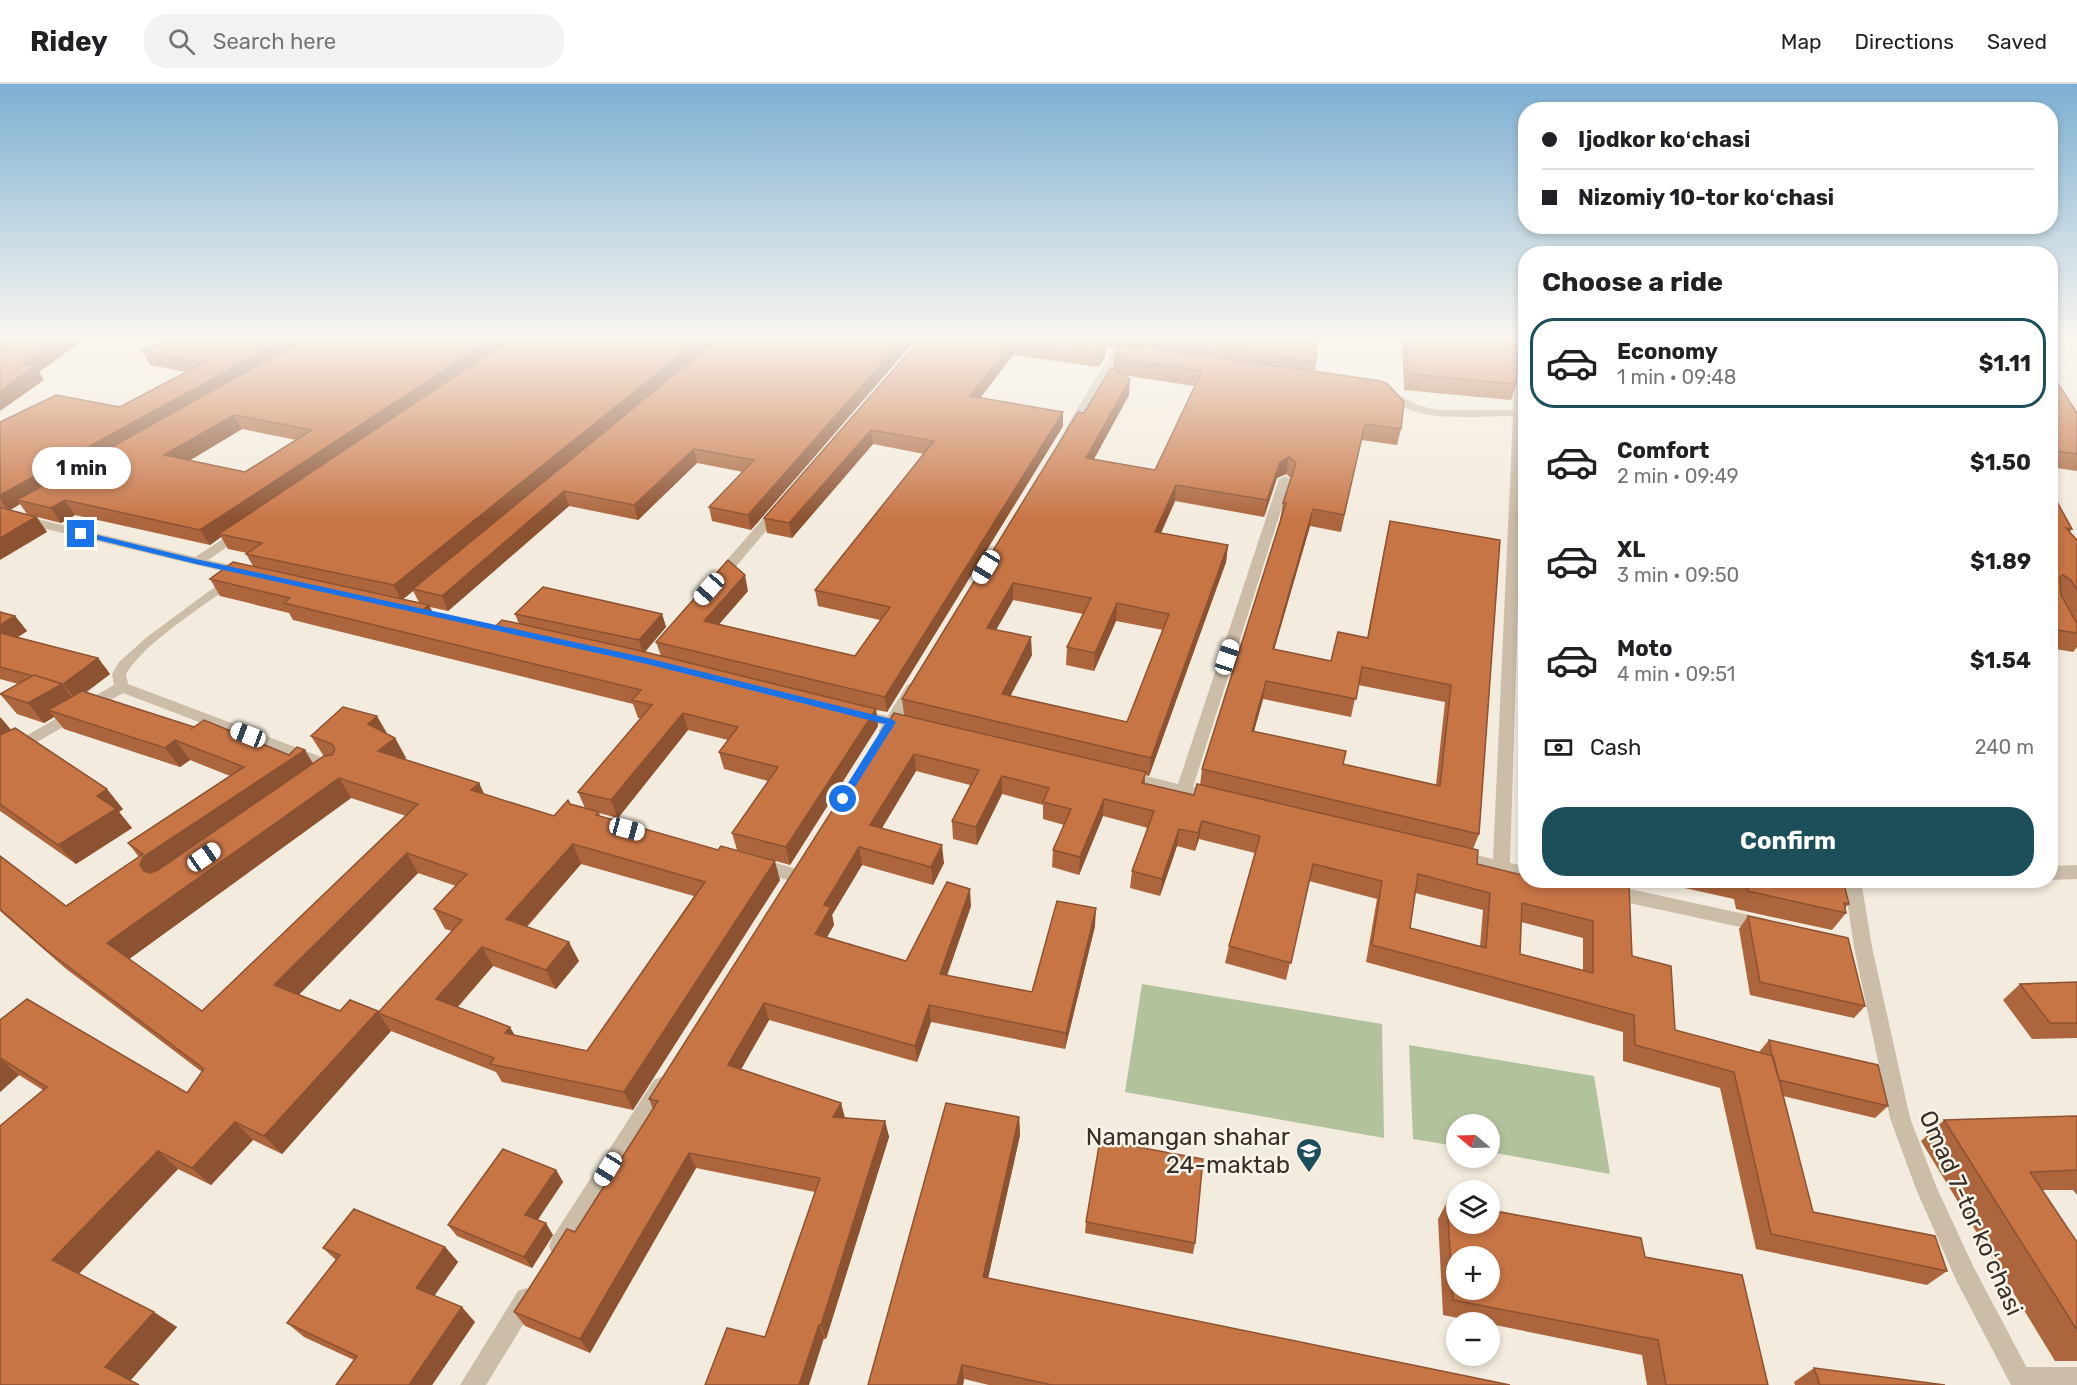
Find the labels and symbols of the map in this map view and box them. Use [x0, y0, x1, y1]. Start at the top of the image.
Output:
callout: 1 min [32, 447, 130, 489]
route end [67, 520, 94, 547]
car [969, 547, 1003, 587]
car [690, 570, 728, 608]
car [1213, 637, 1241, 677]
car [228, 720, 268, 750]
route start [829, 785, 856, 812]
car [607, 816, 647, 842]
car [184, 839, 224, 875]
street label: Omad 7-tor koʻchasi [1913, 1106, 2029, 1320]
north arrow [1446, 1114, 1500, 1168]
place label: Namangan shahar 24-maktab [1086, 1123, 1290, 1179]
school or university icon: Namangan shahar 24-maktab [1294, 1136, 1324, 1174]
car [591, 1149, 625, 1189]

